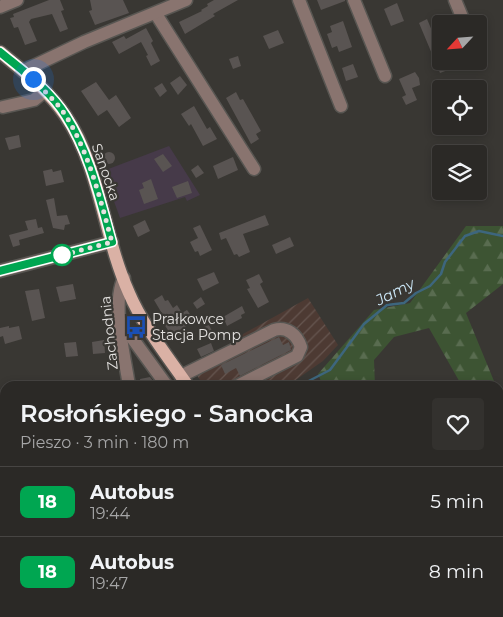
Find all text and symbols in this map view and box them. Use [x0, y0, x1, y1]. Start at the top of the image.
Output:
north arrow [432, 15, 488, 70]
map controls [432, 15, 487, 200]
your location [21, 67, 46, 92]
button: locate [432, 80, 487, 135]
street label: Sanocka [88, 141, 124, 203]
button: layers [432, 145, 487, 200]
unlabelled marker [51, 244, 73, 266]
water label: Jamy [371, 273, 418, 310]
street label: Zachodnia [96, 295, 122, 371]
place label: Prałkowce Stacja Pomp [152, 310, 241, 344]
bus stop icon: Prałkowce Stacja Pomp [123, 314, 149, 340]
button: heart [432, 398, 484, 450]
text: Rosłońskiego - Sanocka [20, 399, 314, 428]
text: Pieszo · 3 min · 180 m [20, 433, 189, 452]
text: Autobus [90, 481, 174, 504]
text: 5 min [430, 490, 484, 513]
text: 18 [38, 491, 57, 513]
text: 19:44 [90, 504, 130, 523]
text: Autobus [90, 551, 174, 574]
text: 8 min [429, 560, 484, 583]
text: 18 [38, 561, 57, 583]
text: 19:47 [90, 574, 128, 593]

